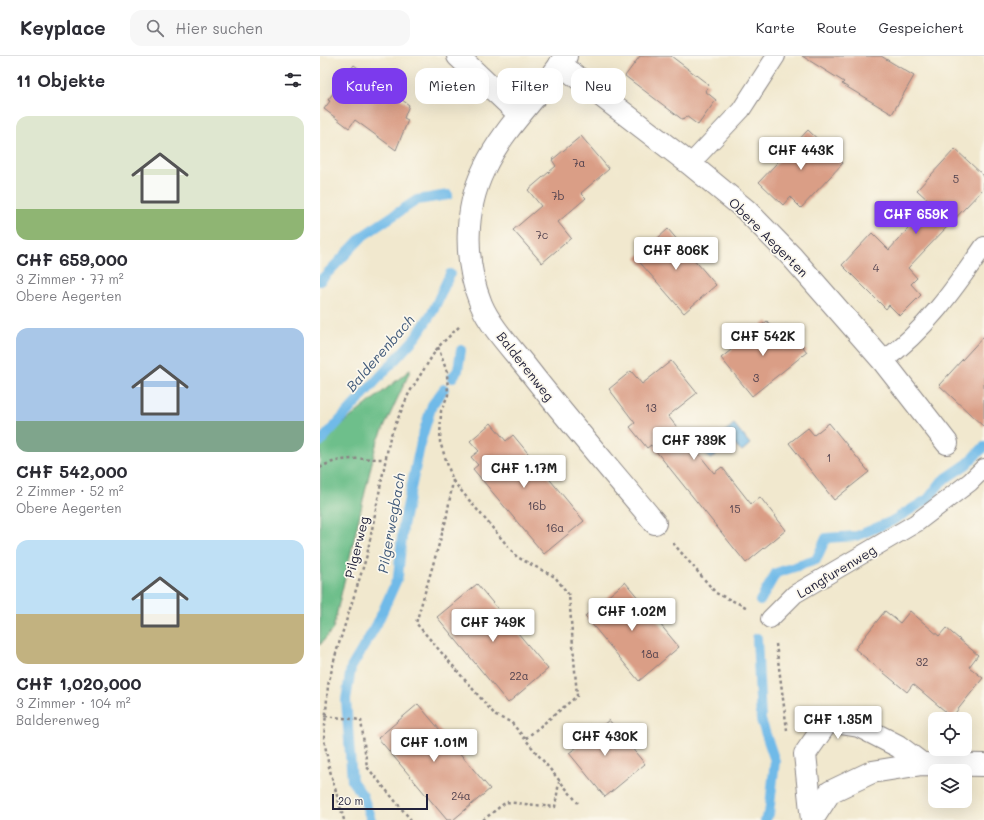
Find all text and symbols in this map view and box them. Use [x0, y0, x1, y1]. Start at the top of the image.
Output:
search box [130, 10, 410, 46]
text: Keyplace [20, 15, 106, 40]
icon: search [144, 17, 166, 39]
text: Hier suchen [176, 18, 263, 38]
text: Karte [756, 18, 795, 37]
text: Route [817, 18, 857, 37]
text: Gespeichert [879, 18, 964, 37]
chip: Kaufen [332, 68, 407, 104]
chip: Mieten [415, 68, 489, 104]
chip: Filter [497, 68, 563, 104]
chip: Neu [571, 68, 626, 104]
text: 11 Objekte [16, 69, 105, 91]
icon: filters [282, 69, 304, 91]
pin: CHF 443K [760, 137, 842, 171]
text: CHF 443K [768, 141, 834, 158]
icon: home [124, 142, 196, 214]
house number: 7a [573, 155, 586, 170]
house number: 5 [953, 171, 959, 186]
house number: 7b [551, 188, 565, 203]
street label: Obere Aegerten [726, 194, 812, 280]
pin: CHF 659K [875, 201, 957, 235]
text: CHF 659K [884, 205, 948, 222]
house number: 7c [536, 227, 548, 242]
pin: CHF 806K [635, 237, 717, 271]
text: CHF 806K [643, 241, 709, 258]
text: CHF 659,000 [16, 248, 128, 270]
house number: 4 [873, 260, 880, 275]
text: 3 Zimmer · 77 m² [16, 270, 124, 287]
text: Obere Aegerten [16, 287, 121, 304]
water label: Balderenbach [341, 311, 419, 395]
pin: CHF 542K [722, 323, 804, 357]
text: CHF 542K [731, 327, 795, 344]
street label: Balderenweg [494, 328, 558, 404]
icon: home [124, 354, 196, 426]
house number: 3 [753, 370, 760, 385]
house number: 13 [645, 400, 657, 415]
pin: CHF 739K [653, 427, 735, 461]
text: CHF 739K [662, 431, 726, 448]
house number: 1 [827, 450, 831, 465]
pin: CHF 1.17M [478, 455, 570, 489]
text: CHF 1.17M [491, 459, 557, 476]
text: CHF 542,000 [16, 460, 128, 482]
water label: Pilgerwegbach [373, 471, 409, 575]
text: 2 Zimmer · 52 m² [16, 482, 124, 499]
house number: 16b [528, 498, 546, 513]
text: Obere Aegerten [16, 499, 121, 516]
house number: 15 [729, 501, 741, 516]
street label: Pilgerweg [340, 514, 372, 580]
house number: 16a [546, 520, 564, 535]
street label: Langfurenweg [793, 541, 879, 601]
icon: home [124, 566, 196, 638]
pin: CHF 1.02M [586, 598, 678, 632]
text: CHF 1.02M [597, 602, 667, 619]
pin: CHF 749K [452, 609, 534, 643]
text: CHF 749K [461, 613, 525, 630]
house number: 18a [641, 646, 659, 661]
house number: 32 [916, 654, 928, 669]
house number: 22a [509, 668, 529, 683]
text: CHF 1,020,000 [16, 672, 141, 694]
text: 3 Zimmer · 104 m² [16, 694, 131, 711]
pin: CHF 1.35M [792, 706, 884, 740]
text: CHF 1.35M [804, 710, 872, 727]
text: Balderenweg [16, 711, 99, 728]
map controls [928, 712, 972, 808]
button: locate [928, 712, 972, 756]
pin: CHF 430K [564, 723, 646, 757]
text: CHF 430K [572, 727, 638, 744]
pin: CHF 1.01M [388, 729, 480, 763]
text: CHF 1.01M [400, 733, 468, 750]
button: layers [928, 764, 972, 808]
house number: 24a [451, 788, 471, 803]
scale bar [332, 792, 428, 811]
text: 20 m [338, 793, 363, 808]

